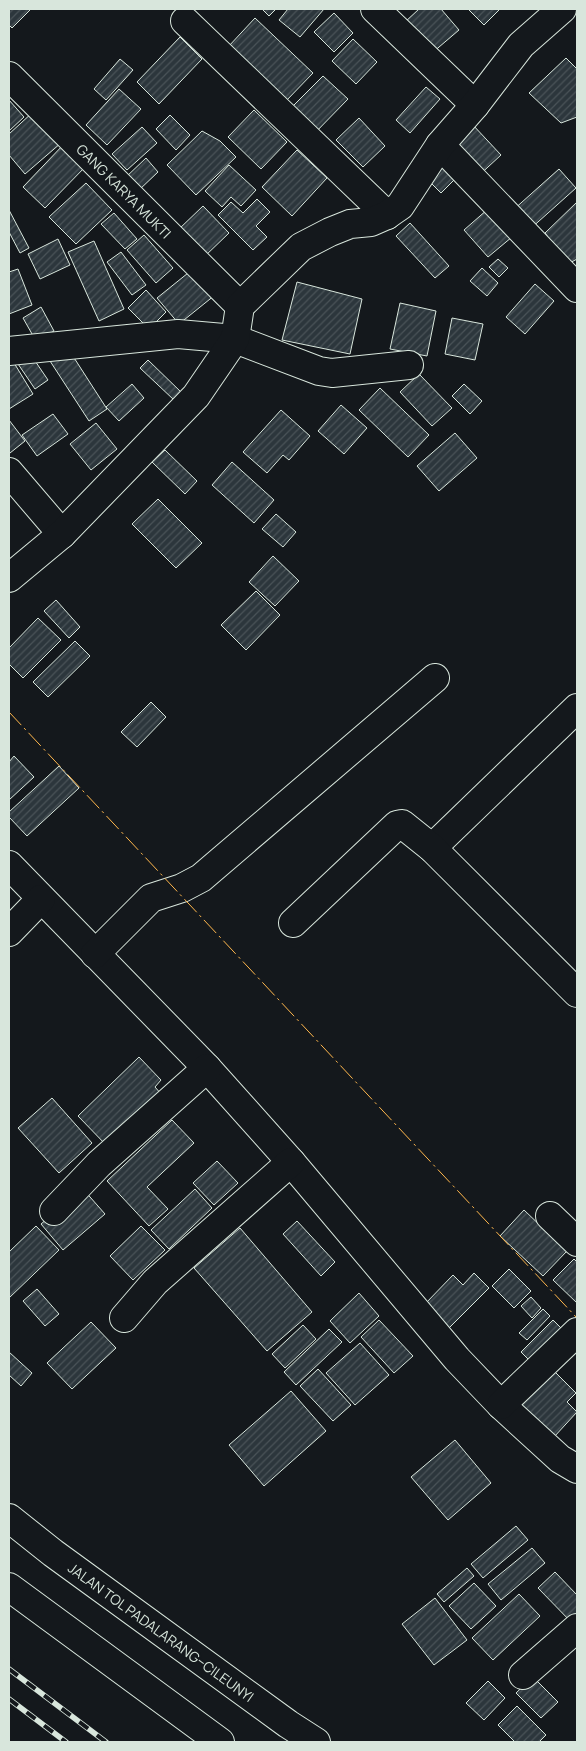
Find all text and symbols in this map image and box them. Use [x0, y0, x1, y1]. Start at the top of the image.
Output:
street label: GANG KARYA MUKTI [73, 140, 175, 242]
street label: JALAN TOL PADALARANG–CILEUNYI [64, 1558, 258, 1706]

